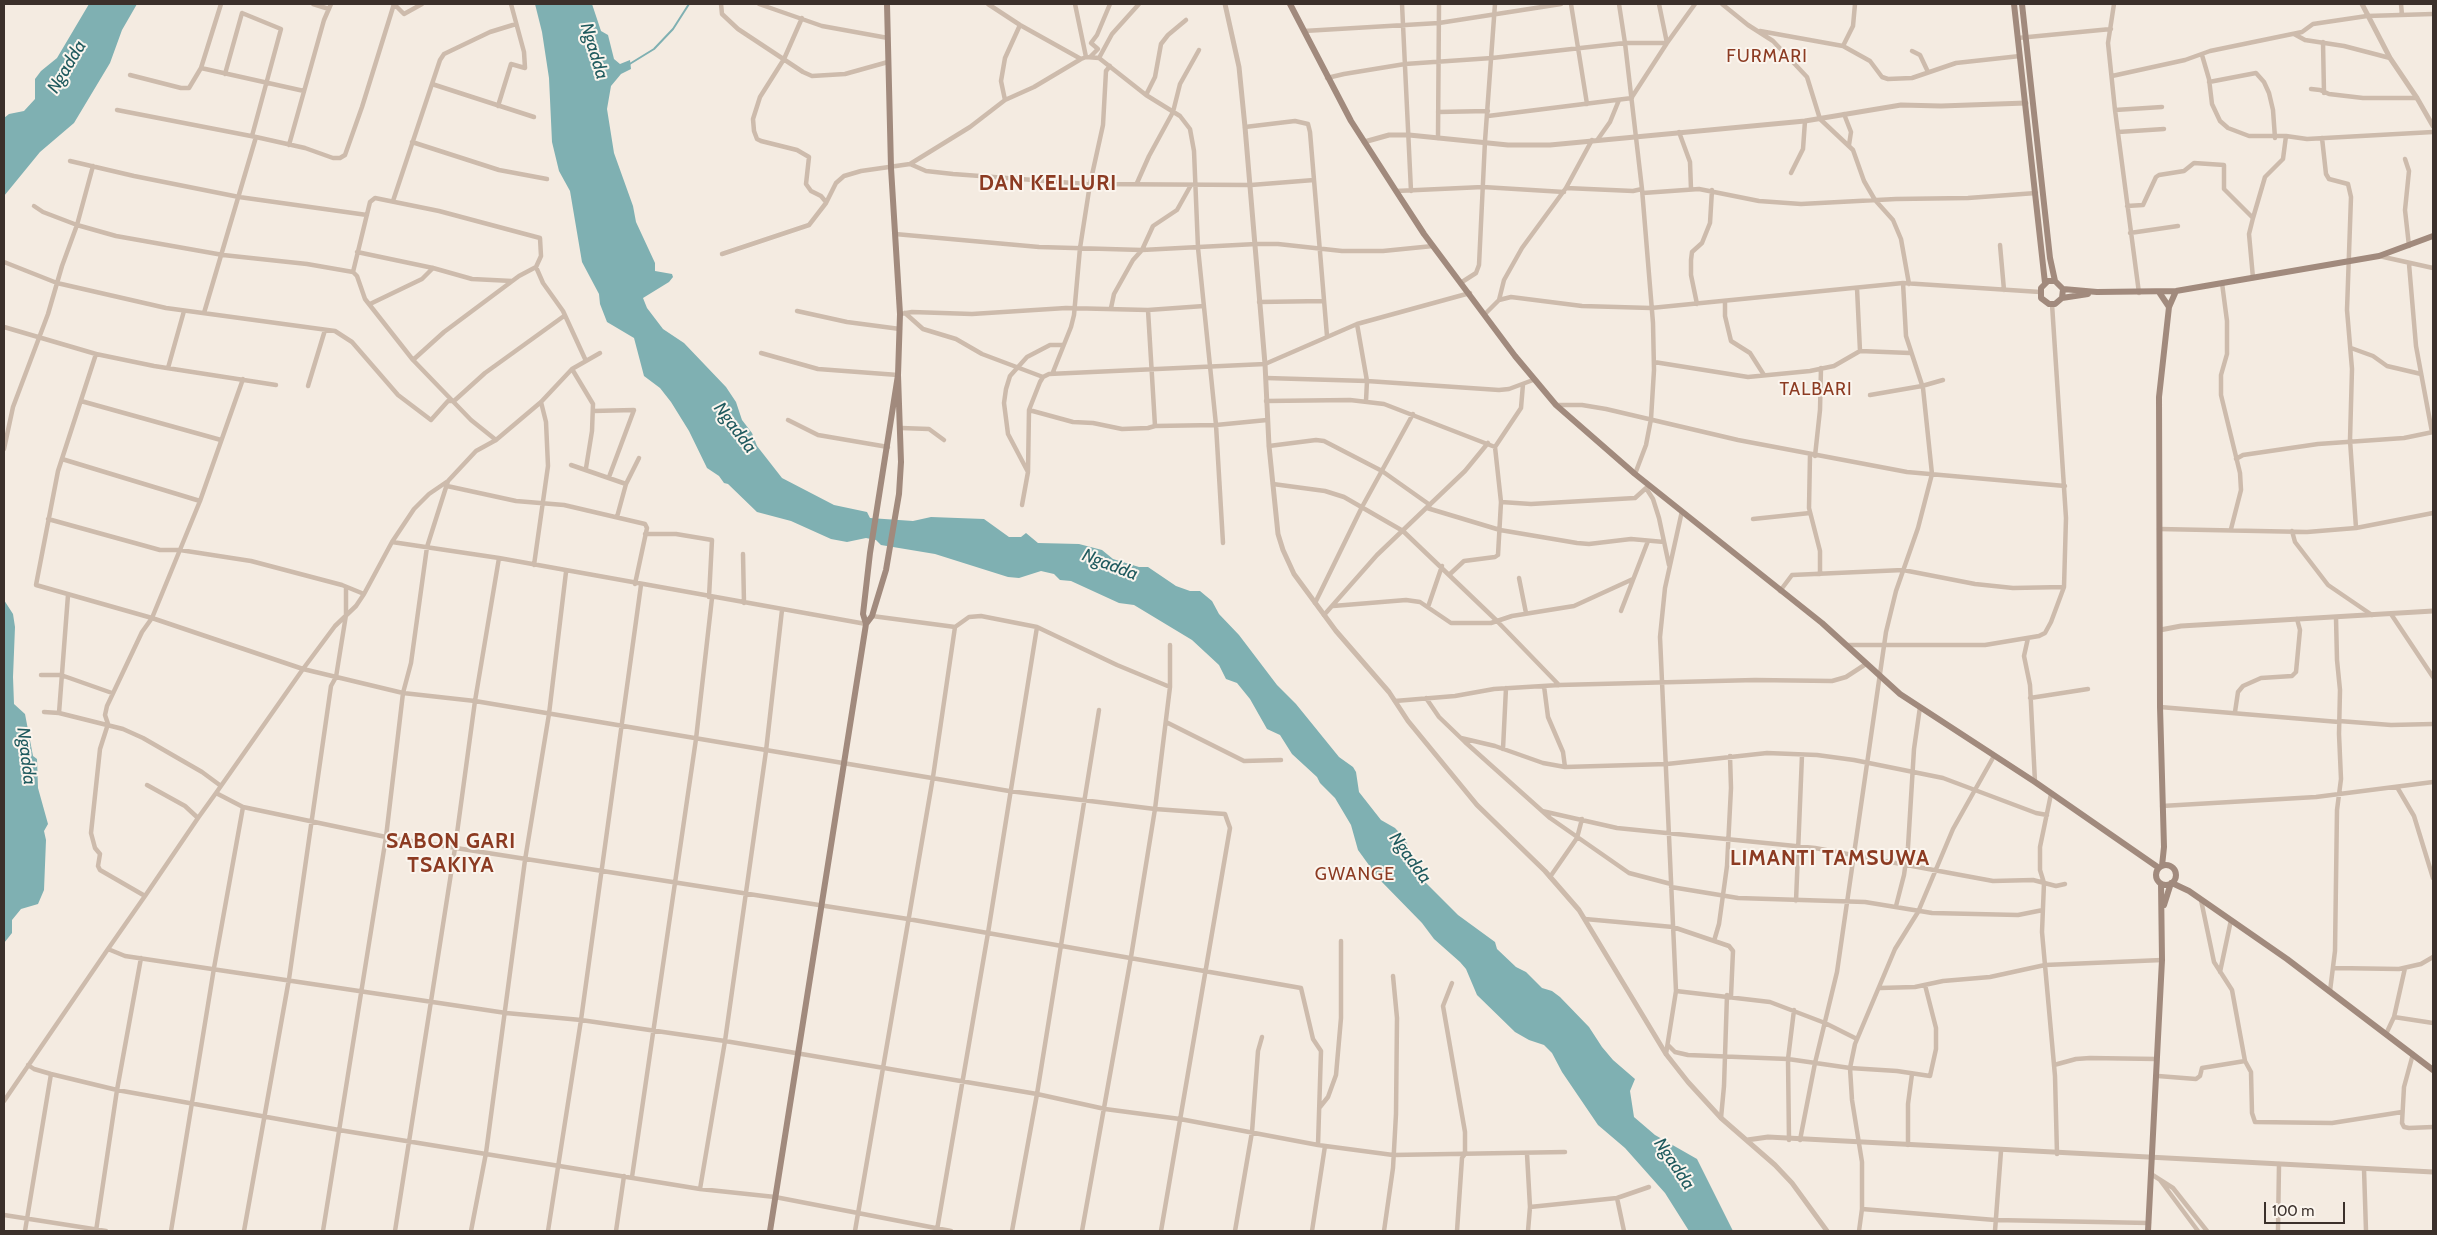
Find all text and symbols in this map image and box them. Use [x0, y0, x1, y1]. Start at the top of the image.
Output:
water label: Ngadda [575, 20, 613, 82]
water label: Ngadda [43, 37, 91, 97]
district label: FURMARI [1725, 46, 1809, 68]
district label: DAN KELLURI [977, 171, 1119, 197]
district label: TALBARI [1779, 379, 1853, 401]
water label: Ngadda [709, 398, 761, 458]
water label: Ngadda [1079, 545, 1141, 585]
water label: Ngadda [12, 726, 40, 786]
water label: Ngadda [1384, 828, 1436, 888]
district label: SABON GARI TSAKIYA [385, 829, 517, 879]
district label: LIMANTI TAMSUWA [1728, 846, 1932, 872]
district label: GWANGE [1314, 864, 1396, 886]
water label: Ngadda [1649, 1134, 1699, 1194]
scale bar [2267, 1192, 2348, 1224]
text: 100 m [2272, 1202, 2314, 1220]

